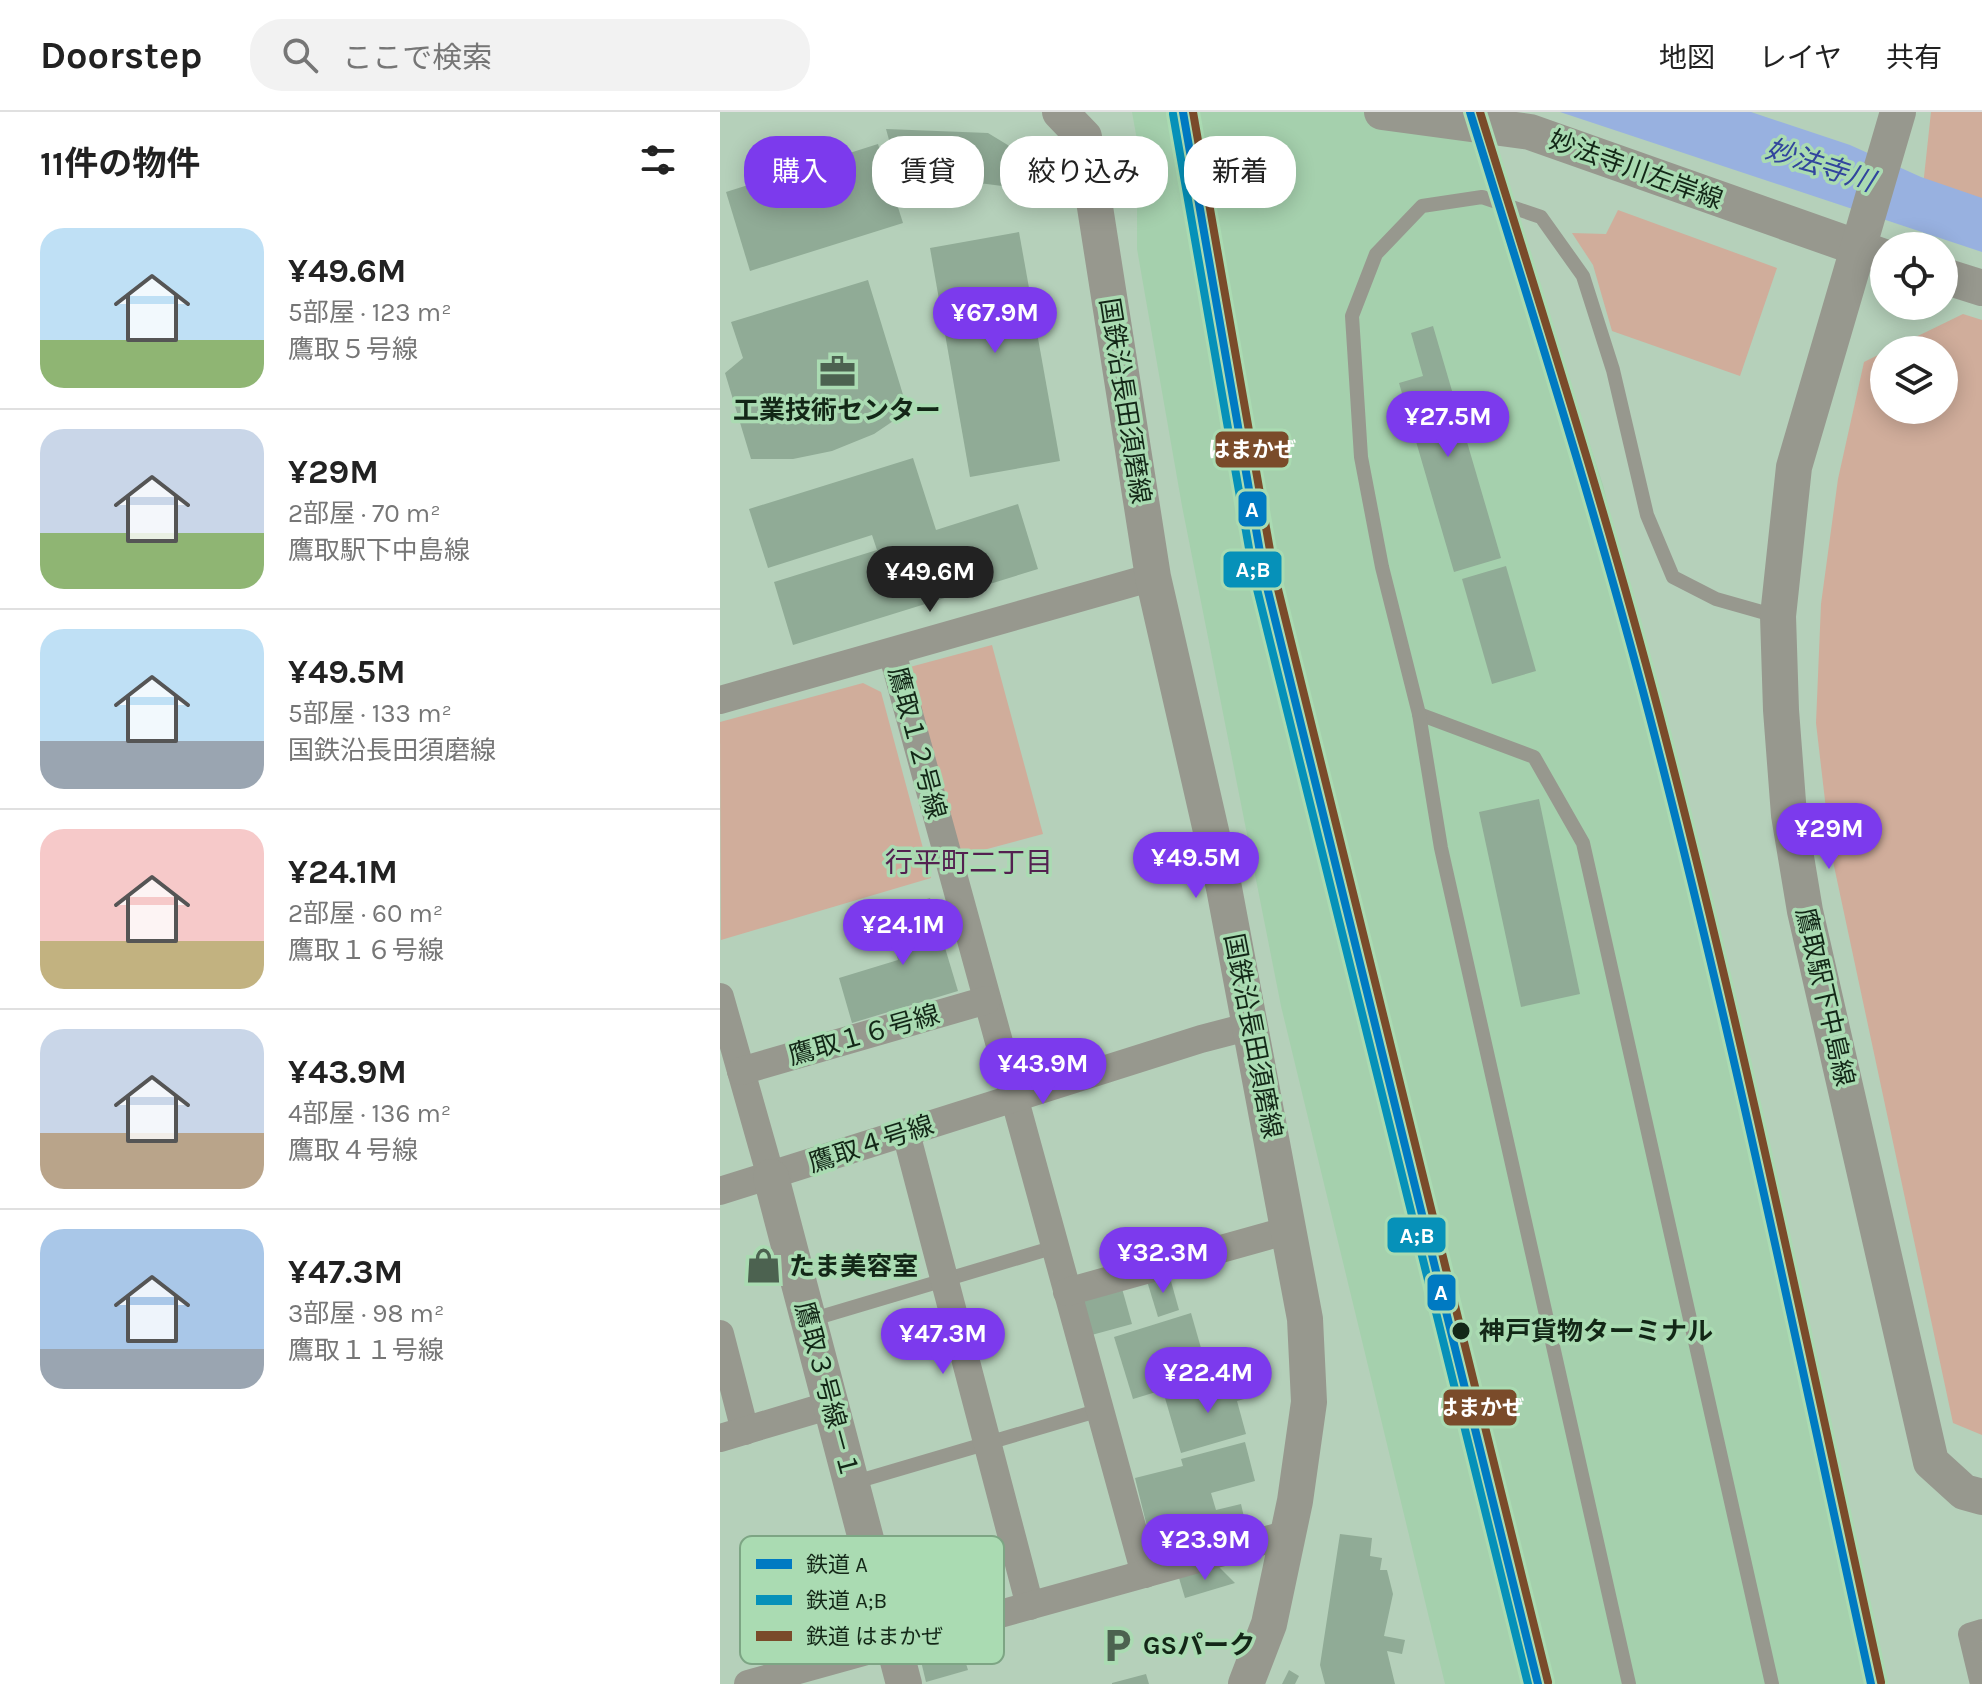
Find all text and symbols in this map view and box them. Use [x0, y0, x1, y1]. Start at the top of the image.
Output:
search box [250, 19, 810, 91]
text: Doorstep [40, 33, 202, 78]
icon: search [278, 33, 322, 77]
text: ここで検索 [342, 40, 492, 76]
text: 地図 [1659, 41, 1715, 74]
text: レイヤ [1759, 41, 1842, 74]
text: 共有 [1886, 41, 1942, 74]
street label: 妙法寺川左岸線 [1545, 124, 1727, 216]
water label: 妙法寺川 [1762, 132, 1881, 199]
chip: 購入 [744, 136, 856, 208]
chip: 賃貸 [872, 136, 984, 208]
chip: 絞り込み [1000, 136, 1168, 208]
chip: 新着 [1184, 136, 1296, 208]
icon: filters [636, 138, 680, 182]
text: 11件の物件 [40, 144, 200, 184]
map controls [1870, 232, 1958, 424]
button: locate [1870, 232, 1958, 320]
text: ¥49.6M [288, 251, 407, 291]
icon: home [104, 260, 200, 356]
pin: ¥67.9M [930, 287, 1060, 355]
street label: 国鉄沿長田須磨線 [1093, 296, 1157, 506]
text: 5部屋 · 123 m² [288, 297, 452, 328]
text: ¥67.9M [951, 297, 1039, 328]
text: 鷹取５号線 [288, 334, 418, 365]
button: layers [1870, 336, 1958, 424]
office icon: 工業技術センター [818, 352, 856, 390]
pin: ¥27.5M [1383, 391, 1513, 459]
place label: 工業技術センター [733, 395, 941, 426]
text: ¥27.5M [1404, 401, 1492, 432]
line badge: はまかぜ [1214, 430, 1290, 469]
text: はまかぜ [1208, 437, 1296, 463]
text: ¥29M [288, 452, 379, 492]
icon: home [104, 461, 200, 557]
line badge: A [1237, 490, 1268, 528]
text: A [1245, 497, 1259, 523]
text: 2部屋 · 70 m² [288, 498, 441, 529]
text: 鷹取駅下中島線 [288, 535, 470, 566]
pin: ¥49.6M [865, 546, 995, 614]
line badge: A;B [1222, 550, 1283, 589]
text: ¥49.6M [885, 556, 975, 587]
text: A;B [1236, 557, 1270, 583]
text: ¥49.5M [288, 652, 406, 692]
icon: home [104, 661, 200, 757]
street label: 鷹取１２号線 [882, 664, 952, 822]
text: 5部屋 · 133 m² [288, 698, 452, 729]
text: 国鉄沿長田須磨線 [288, 735, 496, 766]
pin: ¥29M [1782, 803, 1876, 871]
text: ¥29M [1794, 813, 1864, 844]
pin: ¥49.5M [1131, 832, 1261, 900]
text: ¥49.5M [1151, 842, 1241, 873]
district label: 行平町二丁目 [885, 846, 1053, 879]
text: ¥24.1M [288, 852, 398, 892]
icon: home [104, 861, 200, 957]
text: 2部屋 · 60 m² [288, 898, 443, 929]
pin: ¥24.1M [838, 899, 968, 967]
street label: 鷹取駅下中島線 [1789, 905, 1861, 1089]
text: ¥24.1M [861, 909, 945, 940]
street label: 国鉄沿長田須磨線 [1218, 931, 1288, 1141]
text: 鷹取１６号線 [288, 935, 444, 966]
street label: 鷹取１６号線 [785, 999, 943, 1071]
pin: ¥43.9M [978, 1038, 1108, 1106]
text: ¥43.9M [997, 1048, 1089, 1079]
text: ¥43.9M [288, 1052, 407, 1092]
icon: home [104, 1061, 200, 1157]
text: 4部屋 · 136 m² [288, 1098, 451, 1129]
street label: 鷹取４号線 [804, 1109, 938, 1179]
text: 鷹取４号線 [288, 1135, 418, 1166]
line badge: A;B [1386, 1216, 1447, 1254]
text: A;B [1400, 1223, 1434, 1249]
pin: ¥32.3M [1098, 1227, 1228, 1295]
text: ¥32.3M [1117, 1237, 1209, 1268]
shop icon: たま美容室 [744, 1247, 782, 1285]
place label: たま美容室 [789, 1251, 918, 1282]
text: ¥47.3M [288, 1252, 403, 1292]
icon: home [104, 1261, 200, 1357]
line badge: A [1426, 1273, 1457, 1312]
text: A [1434, 1280, 1448, 1306]
text: 3部屋 · 98 m² [288, 1298, 444, 1329]
street label: 鷹取３号線－１ [788, 1298, 866, 1482]
pin: ¥47.3M [878, 1308, 1008, 1376]
place label: 神戸貨物ターミナル [1479, 1316, 1713, 1347]
text: ¥47.3M [899, 1318, 987, 1349]
marker: 神戸貨物ターミナル [1450, 1320, 1472, 1342]
text: 鷹取１１号線 [288, 1335, 444, 1366]
pin: ¥22.4M [1143, 1347, 1273, 1415]
text: ¥22.4M [1163, 1357, 1253, 1388]
line badge: はまかぜ [1442, 1388, 1518, 1427]
text: はまかぜ [1436, 1395, 1524, 1421]
pin: ¥23.9M [1140, 1514, 1270, 1582]
text: ¥23.9M [1159, 1524, 1251, 1555]
legend [740, 1536, 1004, 1664]
text: 鉄道 A [806, 1552, 868, 1578]
text: 鉄道 A;B [806, 1588, 887, 1614]
text: 鉄道 はまかぜ [806, 1624, 943, 1650]
parking icon: GSパーク [1098, 1626, 1136, 1664]
place label: GSパーク [1143, 1630, 1255, 1661]

